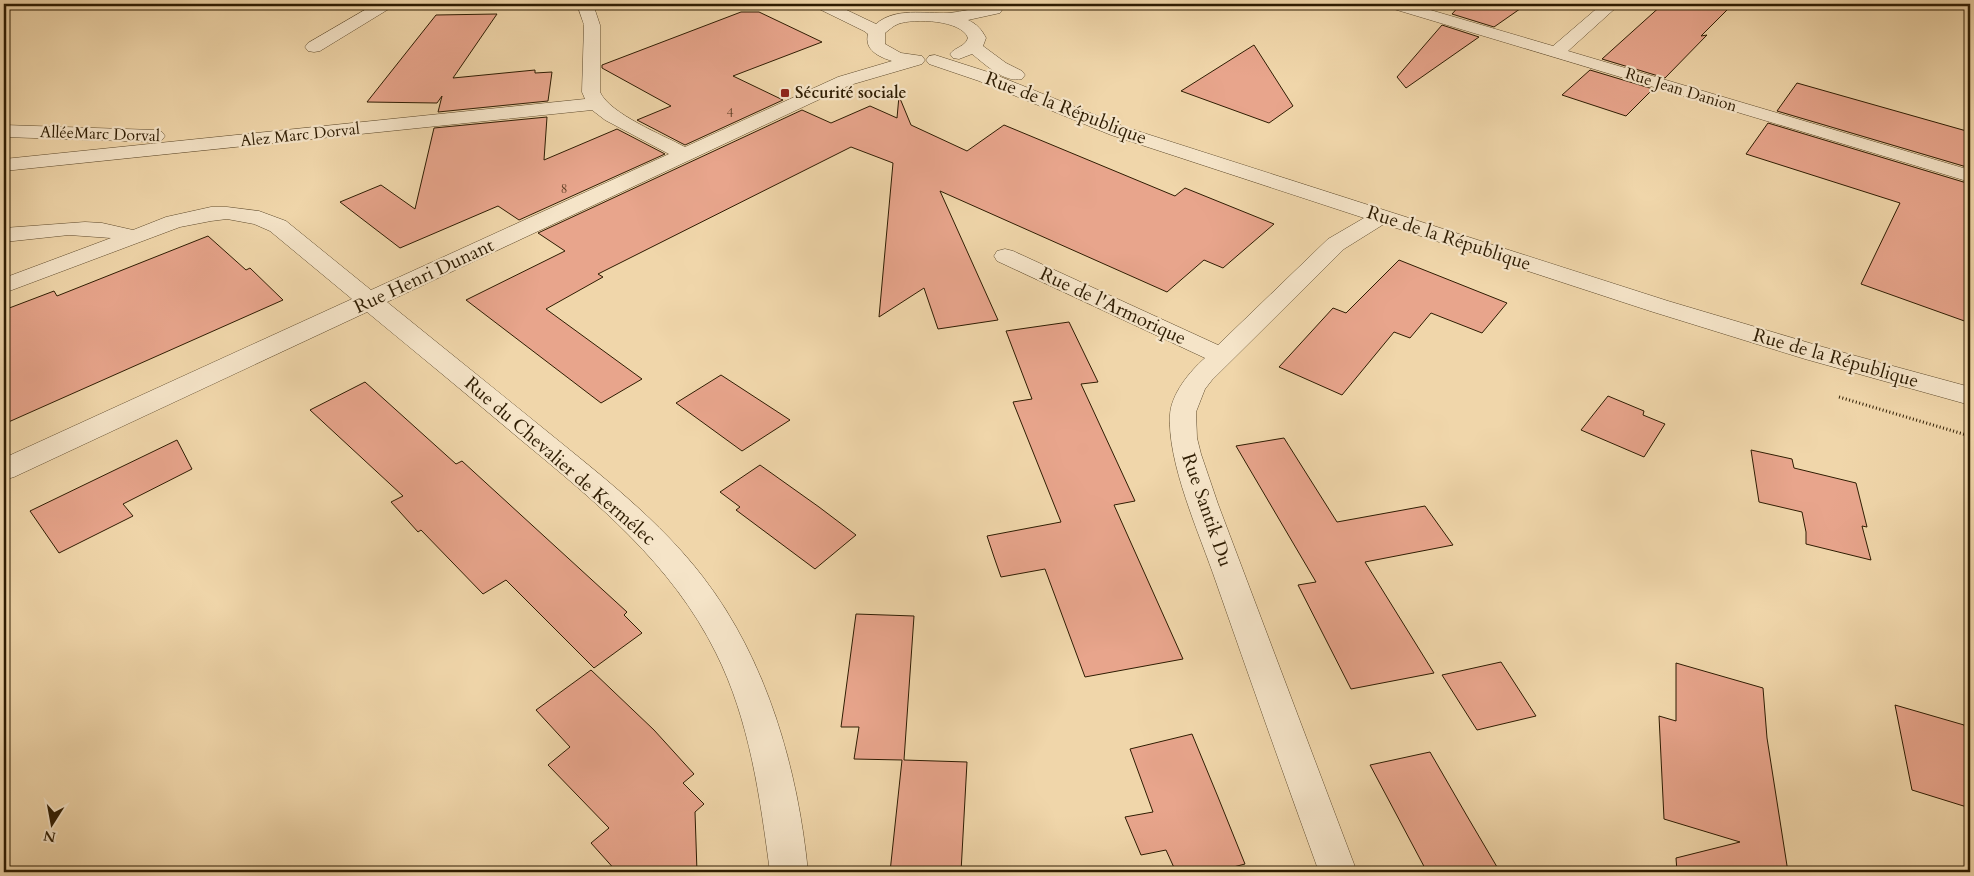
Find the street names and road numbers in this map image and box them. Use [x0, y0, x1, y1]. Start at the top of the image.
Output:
street label: Rue Jean Danion [1622, 63, 1740, 117]
street label: Rue de la République [981, 65, 1151, 151]
street label: Alez Marc Dorval [239, 118, 361, 152]
street label: AlléeMarc Dorval [40, 121, 160, 147]
street label: Rue de la République [1364, 199, 1534, 277]
street label: Rue Henri Dunant [350, 232, 498, 320]
street label: Rue de l'Armorique [1036, 261, 1190, 351]
street label: Rue de la République [1750, 322, 1922, 394]
street label: Rue du Chevalier de Kermélec [459, 371, 661, 552]
street label: Rue Santik Du [1175, 450, 1239, 570]

